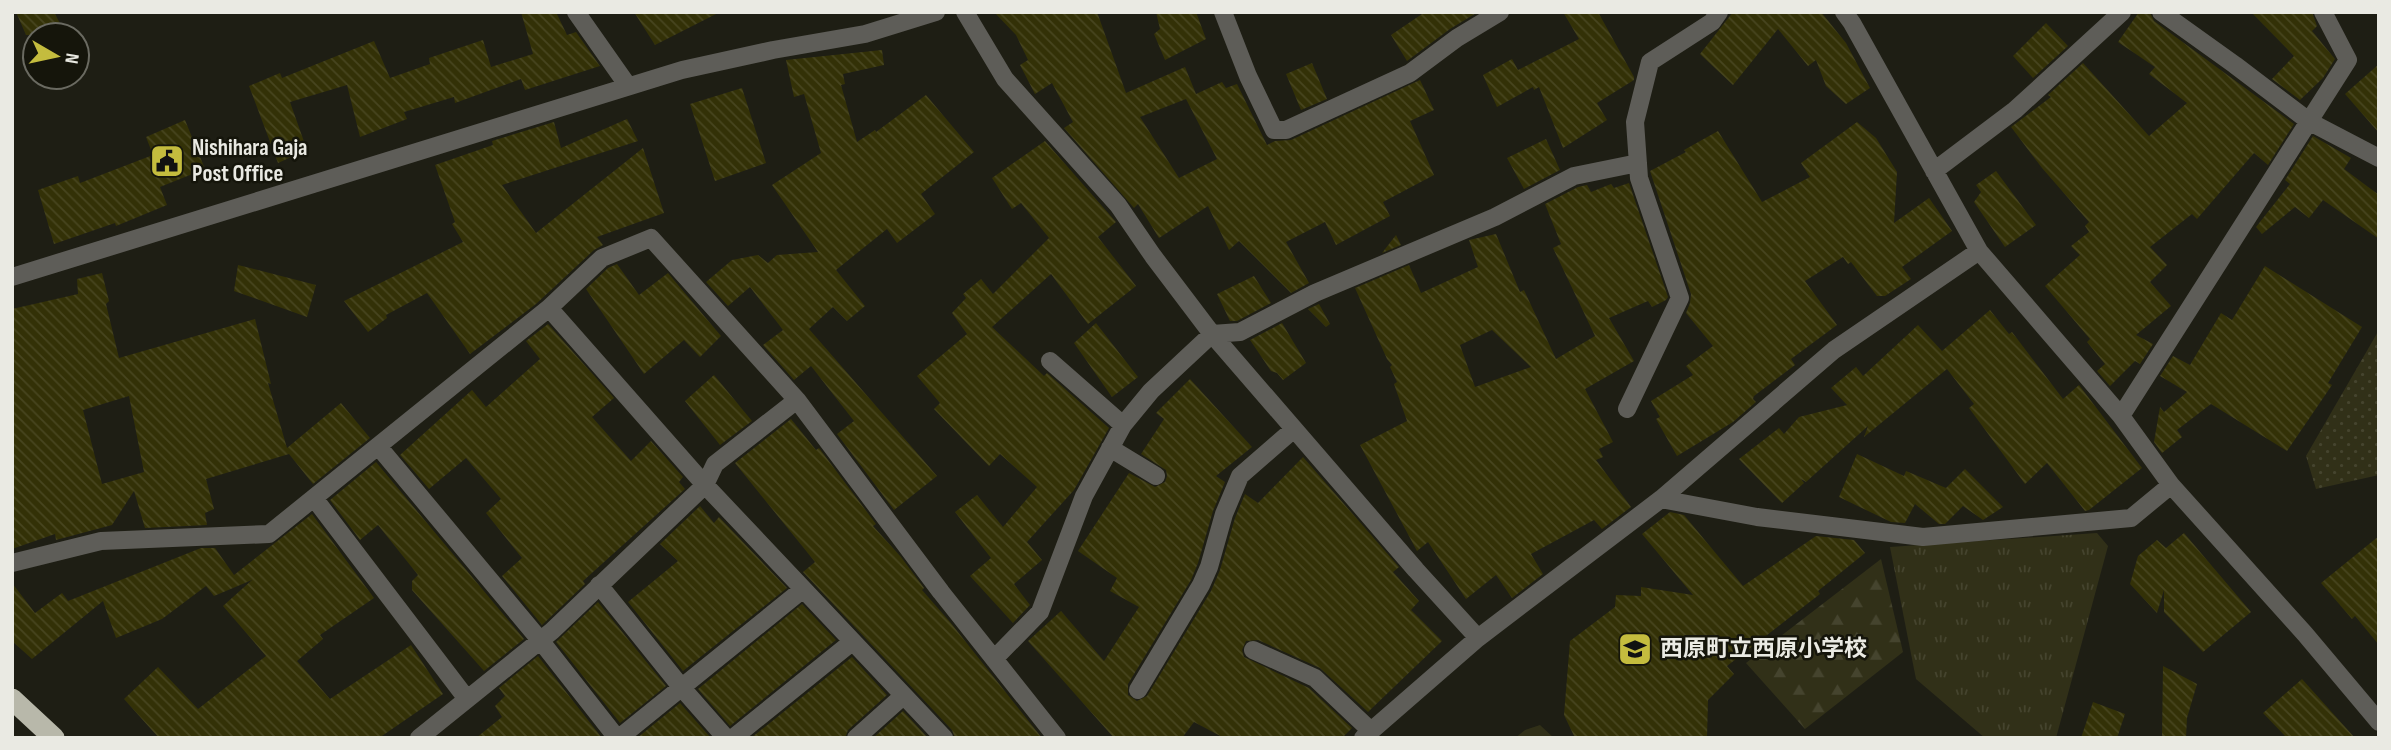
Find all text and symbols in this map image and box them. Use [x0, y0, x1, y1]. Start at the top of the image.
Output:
north arrow [21, 21, 91, 91]
text: N [59, 52, 83, 65]
place label: Nishihara Gaja Post Office [192, 134, 308, 188]
public building icon: Nishihara Gaja Post Office [148, 142, 186, 180]
school or university icon: 西原町立西原小学校 [1616, 630, 1654, 668]
place label: 西原町立西原小学校 [1660, 635, 1867, 663]

